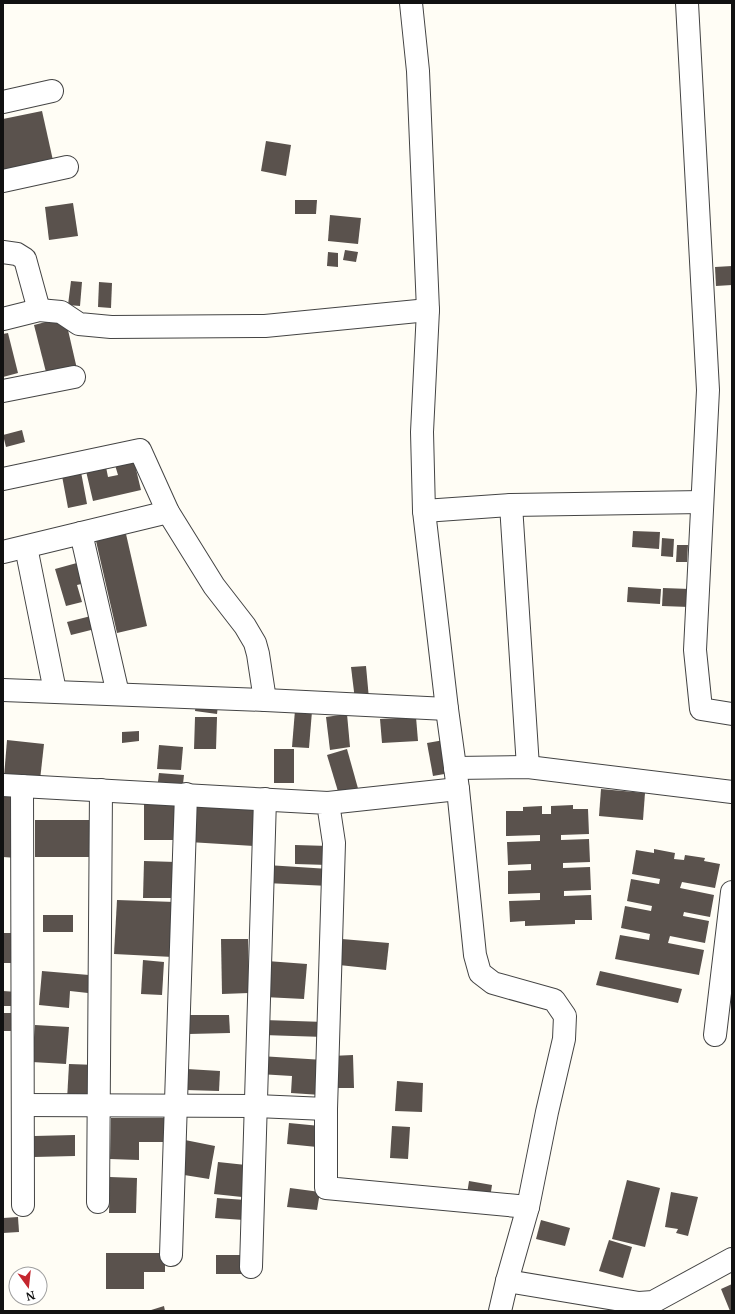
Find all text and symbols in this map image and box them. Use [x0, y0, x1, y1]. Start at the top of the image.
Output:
north arrow [8, 1266, 48, 1306]
text: N [24, 1288, 37, 1304]

